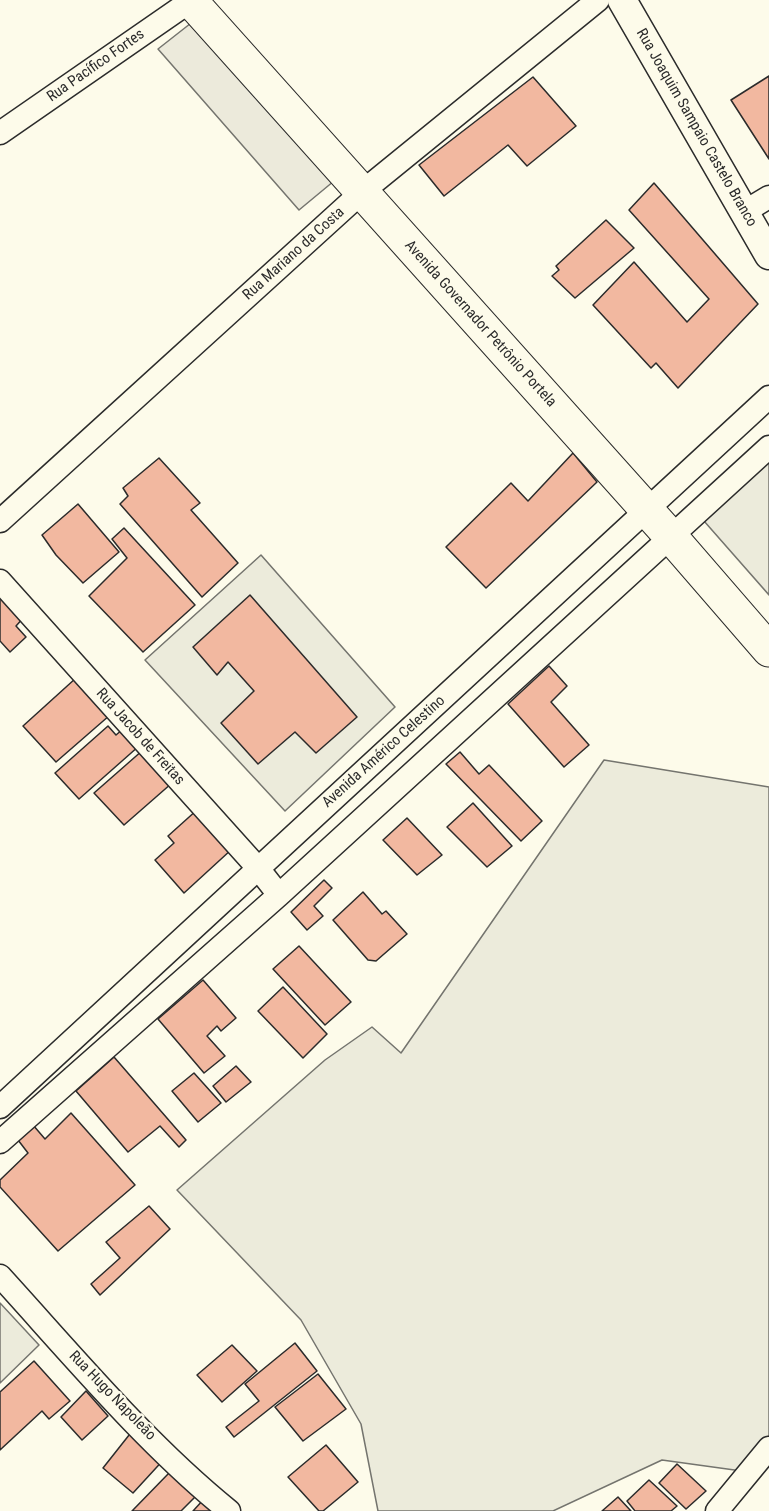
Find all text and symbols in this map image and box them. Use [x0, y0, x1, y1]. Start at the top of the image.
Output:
street label: Rua Pacífico Fortes [44, 26, 148, 106]
street label: Rua Joaquim Sampaio Castelo Branco [632, 26, 760, 230]
street label: Rua Mariano da Costa [240, 204, 348, 304]
street label: Avenida Governador Petrônio Portela [400, 237, 560, 411]
street label: Rua Jacob de Freitas [92, 685, 188, 789]
street label: Avenida Américo Celestino [319, 692, 449, 812]
street label: Rua Hugo Napoleão [65, 1348, 159, 1444]

